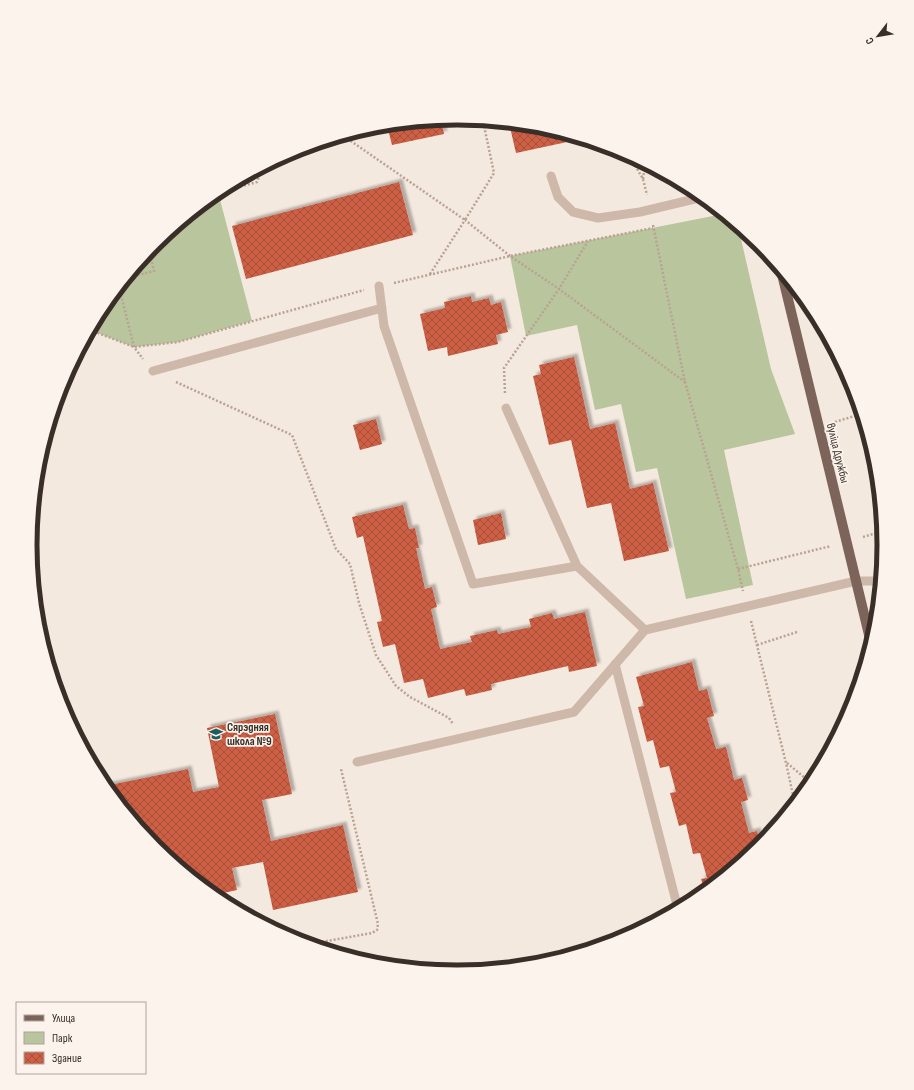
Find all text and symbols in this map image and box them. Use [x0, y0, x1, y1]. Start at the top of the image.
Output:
north arrow [858, 16, 898, 56]
text: С [863, 35, 877, 47]
street label: вуліца Дружбы [823, 422, 852, 485]
place label: Сярэдняя школа №9 [227, 720, 272, 749]
school or university icon: Сярэдняя школа №9 [208, 726, 224, 742]
legend [16, 1002, 146, 1074]
text: Улица [52, 1011, 76, 1026]
text: Парк [52, 1031, 73, 1046]
text: Здание [52, 1051, 82, 1066]

